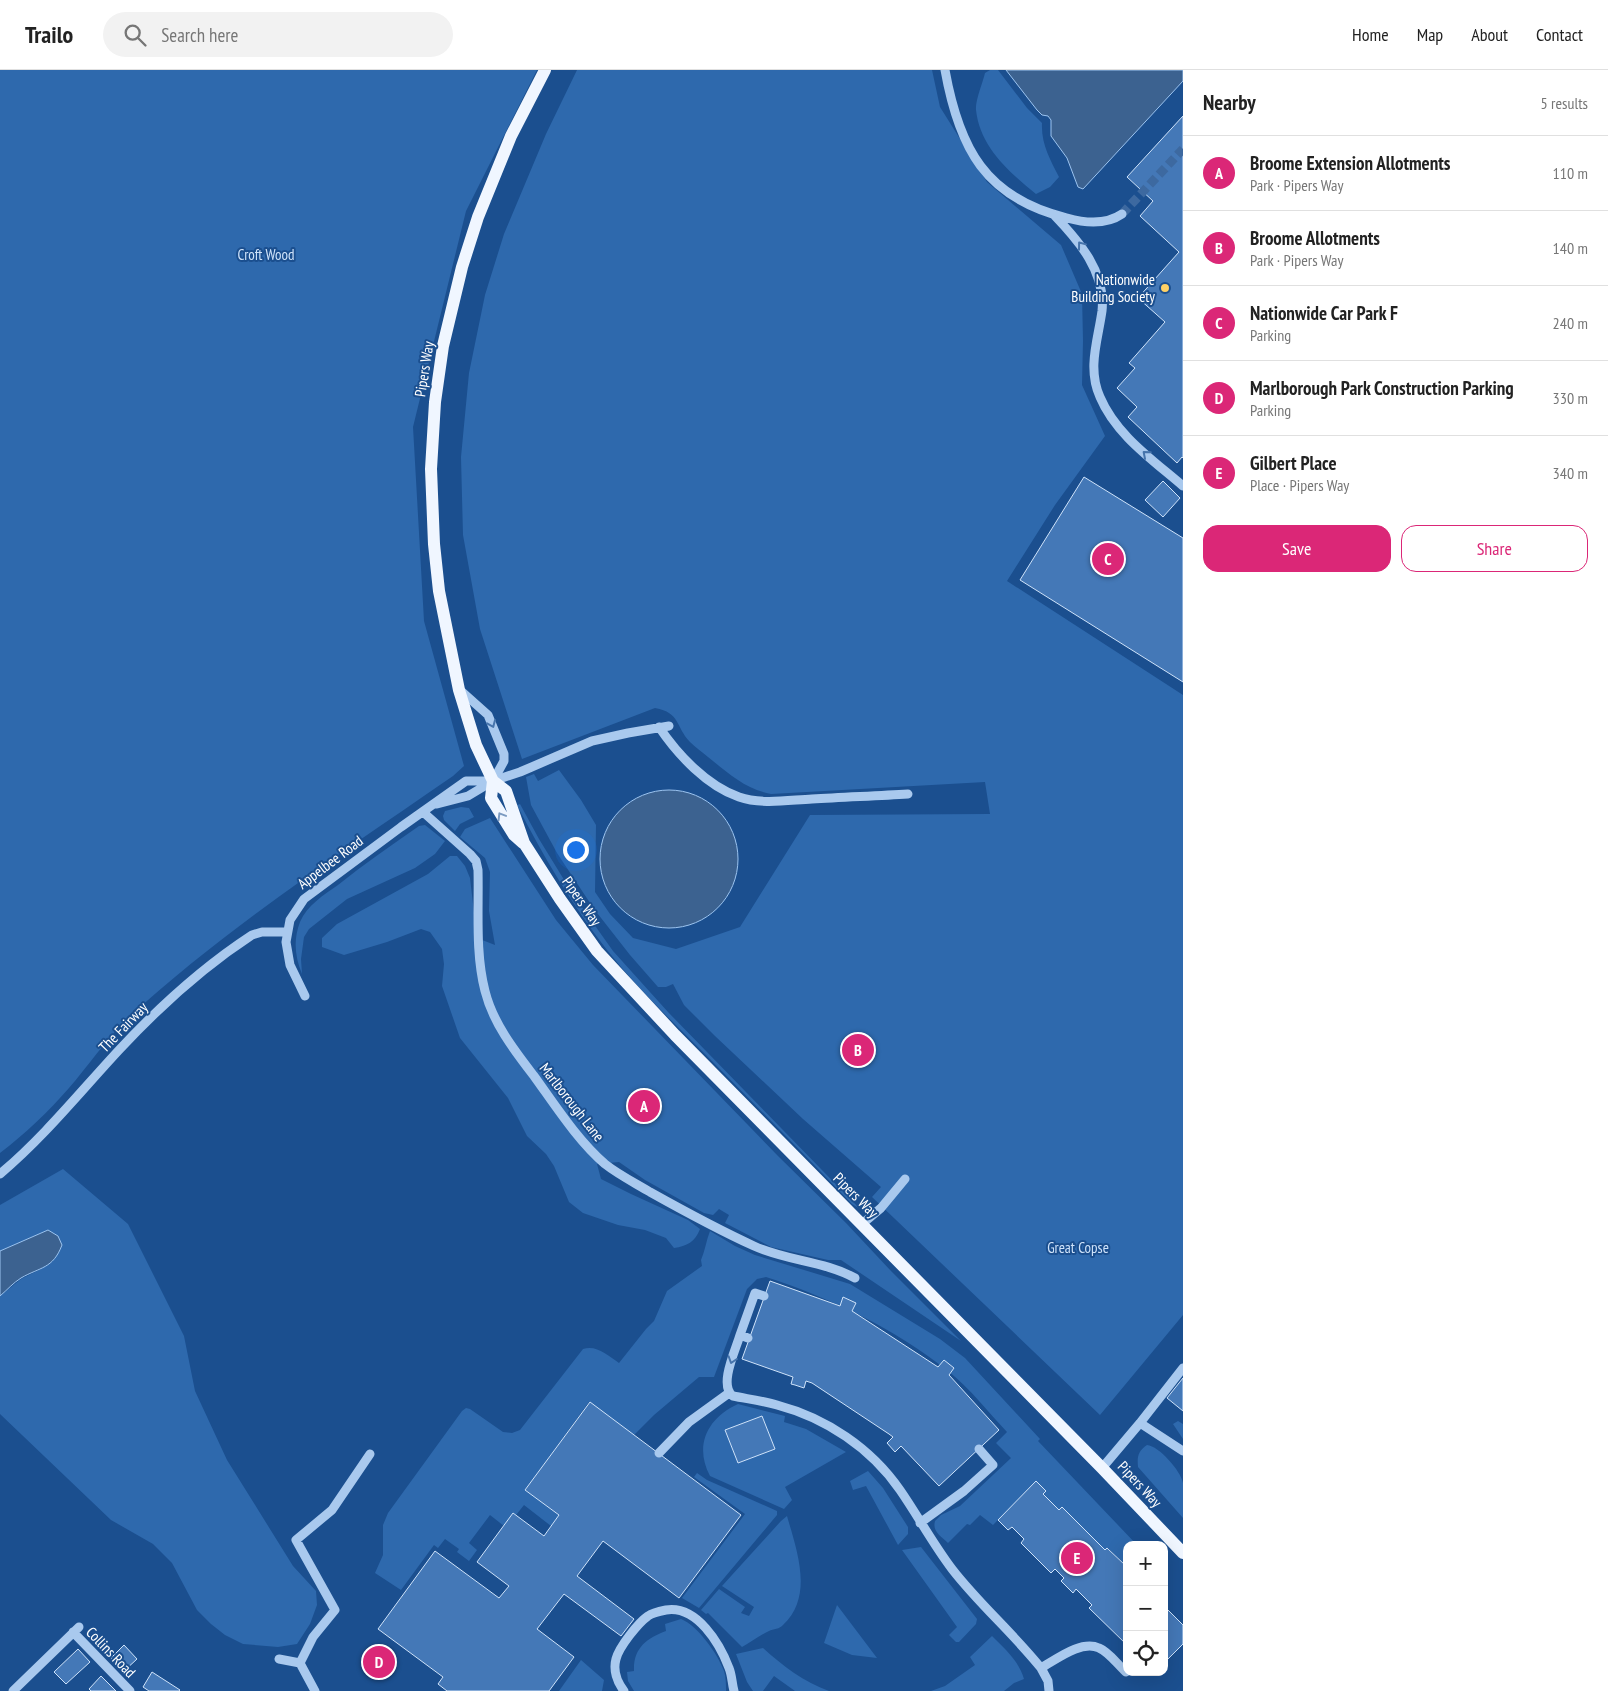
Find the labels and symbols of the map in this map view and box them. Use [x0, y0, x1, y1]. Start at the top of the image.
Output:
one-way arrow [1078, 242, 1086, 251]
park label: Croft Wood [238, 245, 294, 264]
place label: Nationwide Building Society [1071, 270, 1155, 306]
marker: Nationwide Building Society [1159, 282, 1171, 294]
street label: Pipers Way [410, 339, 438, 398]
one-way arrow [1143, 451, 1152, 460]
pin: C [1092, 540, 1124, 578]
one-way arrow [486, 719, 497, 728]
one-way arrow [497, 812, 507, 821]
street label: Appelbee Road [293, 831, 367, 893]
your location [563, 837, 589, 863]
street label: Pipers Way [558, 873, 606, 930]
street label: The Fairway [94, 998, 152, 1056]
pin: B [842, 1031, 874, 1069]
street label: Marlborough Lane [535, 1059, 609, 1145]
pin: A [628, 1087, 660, 1125]
street label: Pipers Way [829, 1168, 883, 1222]
park label: Great Copse [1047, 1238, 1109, 1257]
one-way arrow [728, 1355, 738, 1364]
street label: Pipers Way [1114, 1457, 1166, 1511]
pin: E [1061, 1539, 1093, 1577]
street label: Collins Road [82, 1623, 140, 1681]
pin: D [363, 1643, 395, 1681]

